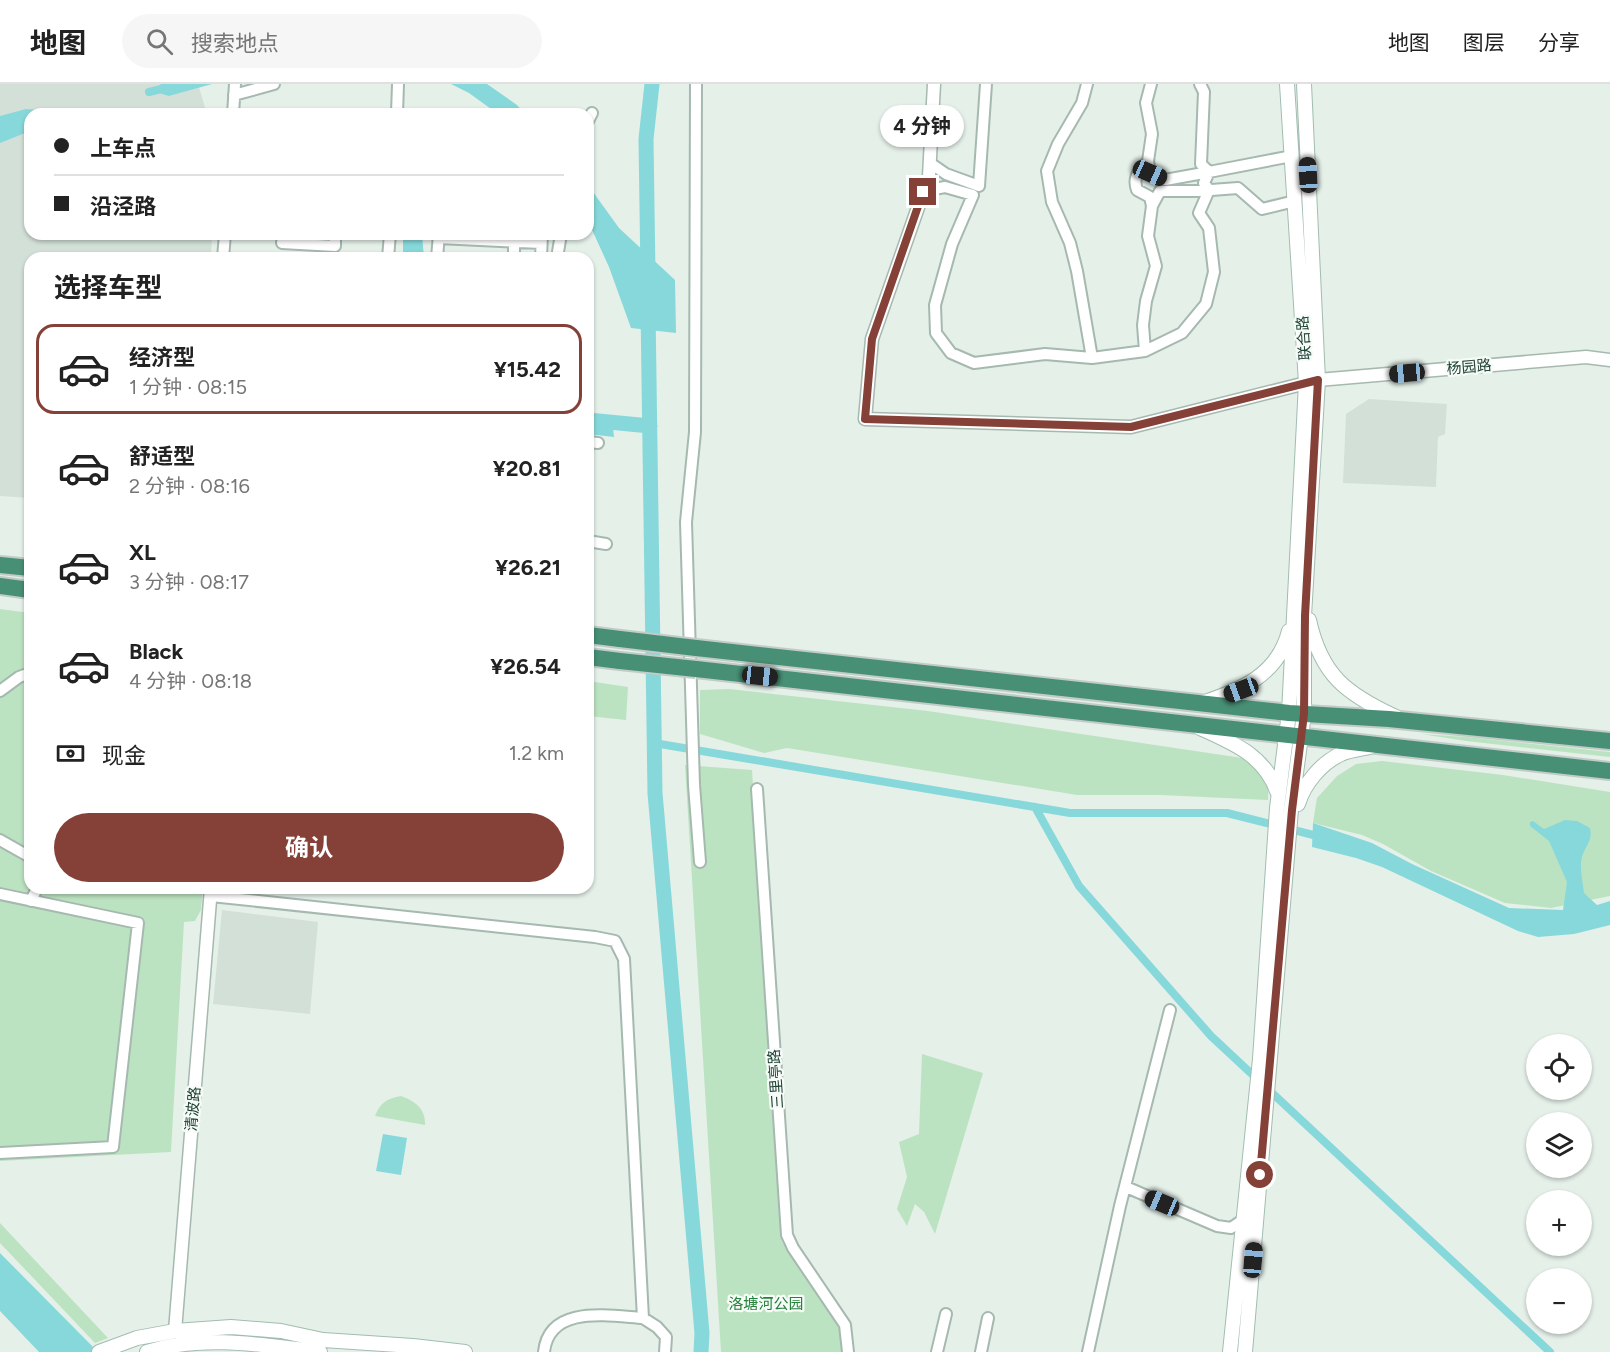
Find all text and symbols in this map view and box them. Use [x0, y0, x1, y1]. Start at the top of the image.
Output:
search box [122, 14, 542, 68]
icon: search [143, 25, 176, 58]
text: 地图 [30, 26, 86, 60]
text: 搜索地点 [191, 30, 279, 57]
text: 地图 [1388, 30, 1430, 55]
text: 图层 [1463, 30, 1505, 55]
text: 分享 [1538, 30, 1580, 55]
callout: 4 分钟 [881, 105, 965, 147]
text: 4 分钟 [893, 114, 951, 138]
text: 上车点 [90, 135, 156, 162]
car [1130, 157, 1170, 189]
car [1298, 157, 1318, 193]
route end [909, 178, 936, 205]
text: 沿泾路 [90, 193, 156, 220]
text: 选择车型 [54, 271, 162, 304]
street label: 联合路 [1293, 315, 1315, 361]
icon: car [57, 342, 111, 396]
text: 经济型 [129, 344, 195, 371]
text: ¥15.42 [494, 356, 561, 383]
street label: 杨园路 [1446, 356, 1492, 378]
car [1388, 362, 1426, 384]
text: 1 分钟 · 08:15 [129, 375, 247, 399]
icon: car [57, 441, 111, 495]
text: 舒适型 [129, 443, 195, 470]
text: ¥20.81 [493, 455, 561, 482]
text: 2 分钟 · 08:16 [129, 474, 250, 498]
text: XL [129, 539, 156, 566]
icon: car [57, 540, 111, 594]
text: ¥26.21 [495, 554, 561, 581]
text: 3 分钟 · 08:17 [129, 570, 249, 594]
text: Black [129, 638, 183, 665]
icon: car [57, 639, 111, 693]
text: ¥26.54 [490, 653, 561, 680]
car [741, 665, 779, 687]
text: 4 分钟 · 08:18 [129, 669, 252, 693]
car [1221, 675, 1261, 705]
icon: cash [54, 737, 87, 770]
text: 1.2 km [509, 741, 564, 765]
text: 现金 [102, 742, 146, 769]
button: 确认 [54, 813, 564, 882]
map controls [1526, 1034, 1592, 1334]
button: locate [1526, 1034, 1592, 1100]
street label: 三里亭路 [765, 1048, 787, 1110]
street label: 清波路 [182, 1086, 204, 1132]
button: layers [1526, 1112, 1592, 1178]
route start [1246, 1161, 1273, 1188]
car [1142, 1188, 1182, 1218]
button: + [1526, 1190, 1592, 1256]
car [1242, 1241, 1264, 1279]
button: − [1526, 1268, 1592, 1334]
park label: 洛塘河公园 [728, 1295, 804, 1313]

